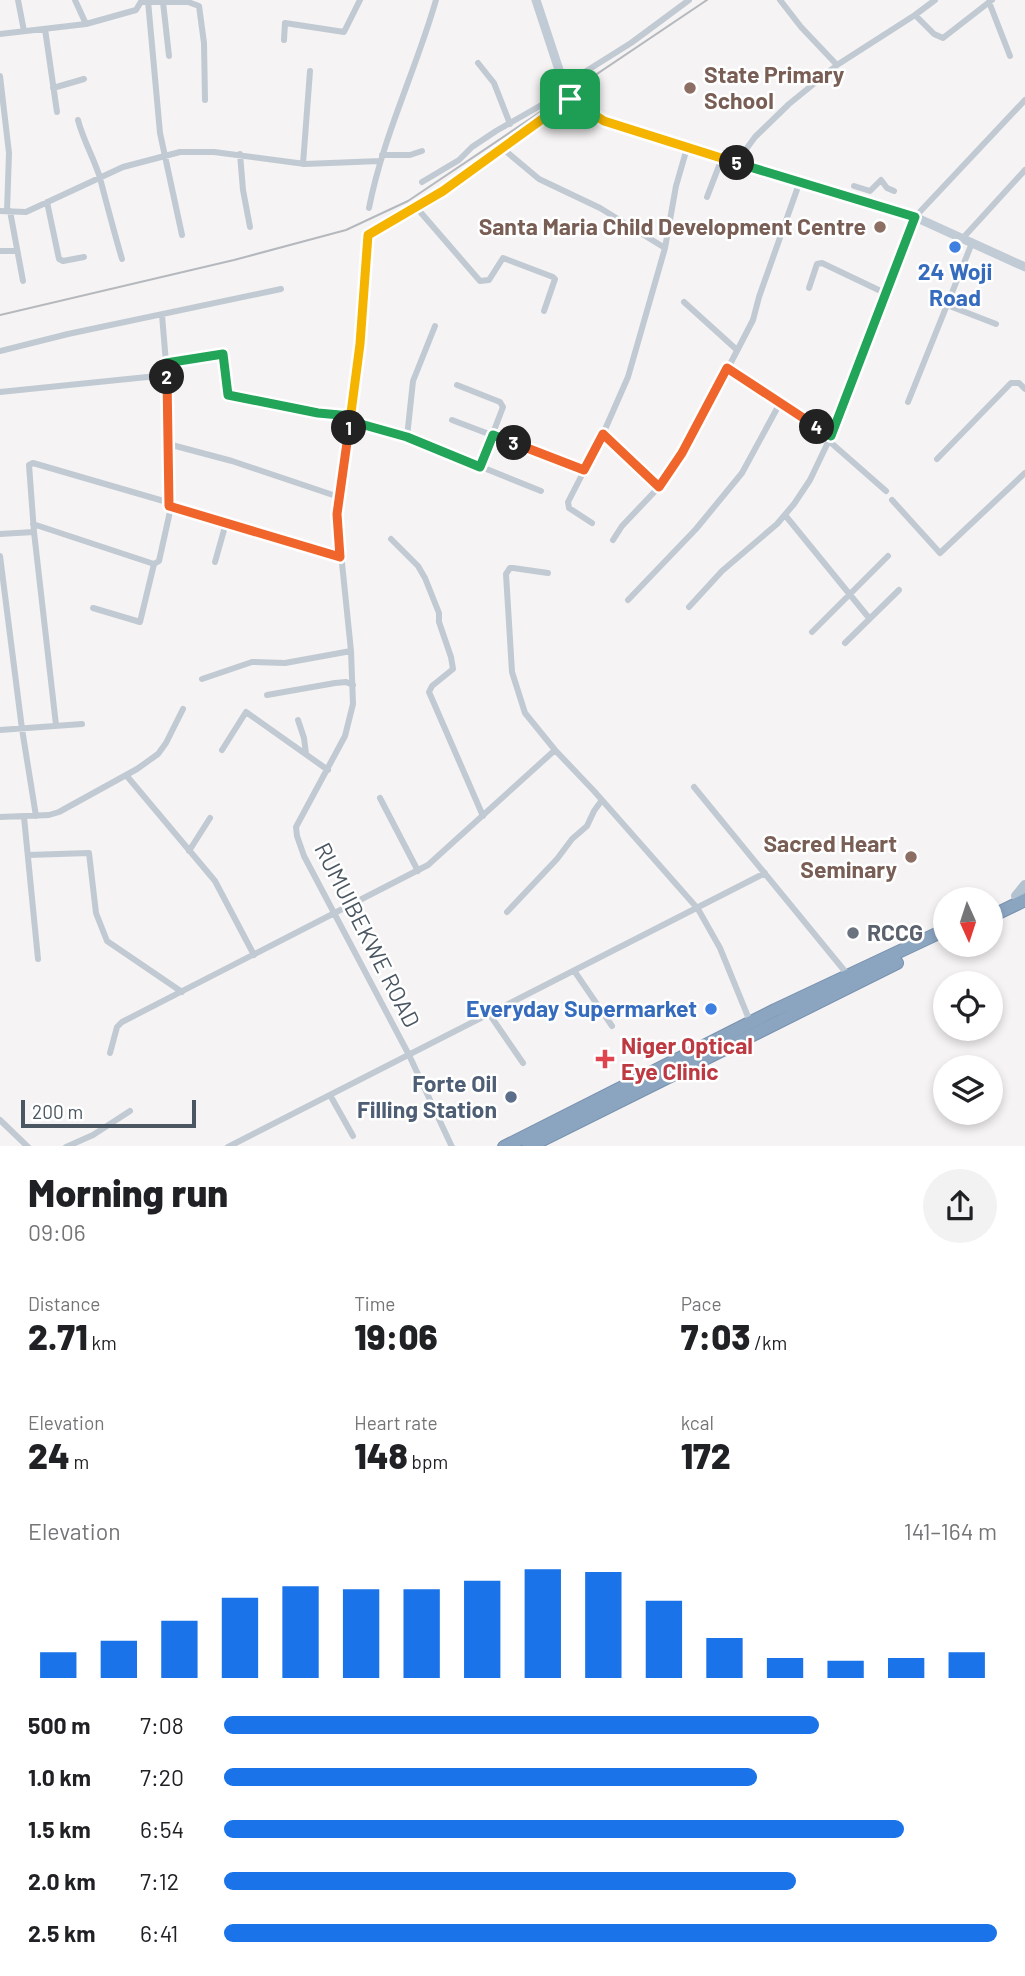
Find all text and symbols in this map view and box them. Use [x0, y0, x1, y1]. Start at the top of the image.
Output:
place label: State Primary School [704, 60, 845, 114]
pin [540, 69, 600, 129]
icon: arrive [551, 80, 589, 118]
marker: State Primary School [682, 80, 698, 96]
pin: 5 [720, 146, 754, 180]
text: 5 [731, 151, 742, 174]
place label: Santa Maria Child Development Centre [479, 212, 866, 240]
marker: Santa Maria Child Development Centre [872, 219, 888, 235]
marker: 24 Woji Road [947, 239, 963, 255]
place label: 24 Woji Road [918, 257, 992, 311]
pin: 2 [150, 360, 184, 394]
text: 2 [161, 365, 172, 388]
pin: 1 [332, 410, 366, 446]
pin: 4 [800, 410, 834, 444]
text: 4 [811, 415, 822, 438]
text: 1 [345, 416, 352, 439]
pin: 3 [496, 426, 532, 460]
text: 3 [508, 431, 519, 454]
place label: Sacred Heart Seminary [764, 829, 897, 883]
street label: RUMUIBEKWE ROAD [309, 837, 427, 1032]
marker: Sacred Heart Seminary [903, 849, 919, 865]
north arrow [933, 887, 1003, 957]
map controls [933, 887, 1003, 1125]
place label: RCCG [867, 918, 923, 946]
marker: RCCG [845, 925, 861, 941]
button: locate [933, 971, 1003, 1041]
place label: Everyday Supermarket [466, 994, 697, 1022]
marker: Everyday Supermarket [703, 1001, 719, 1017]
place label: Niger Optical Eye Clinic [621, 1031, 753, 1085]
marker: Niger Optical Eye Clinic [595, 1049, 615, 1069]
button: layers [933, 1055, 1003, 1125]
place label: Forte Oil Filling Station [357, 1069, 497, 1123]
marker: Forte Oil Filling Station [503, 1089, 519, 1105]
scale bar [21, 1098, 196, 1129]
text: 200 m [32, 1100, 83, 1123]
text: Morning run [28, 1169, 228, 1215]
button: share [923, 1169, 997, 1243]
text: 09:06 [28, 1218, 86, 1246]
text: Distance [28, 1292, 100, 1315]
text: Time [354, 1292, 395, 1315]
text: Pace [681, 1292, 722, 1315]
text: 2.71 [28, 1315, 88, 1357]
text: 19:06 [354, 1315, 438, 1357]
text: 7:03 [681, 1315, 751, 1357]
text: km [88, 1331, 117, 1354]
text: /km [751, 1331, 787, 1354]
text: Elevation [28, 1411, 105, 1434]
text: Heart rate [354, 1411, 438, 1434]
text: kcal [681, 1411, 714, 1434]
text: 24 [28, 1434, 70, 1476]
text: 148 [354, 1434, 408, 1476]
text: 172 [681, 1434, 731, 1476]
text: m [70, 1450, 89, 1473]
text: bpm [408, 1450, 448, 1473]
text: Elevation [28, 1517, 121, 1545]
text: 141–164 m [904, 1517, 997, 1545]
text: 500 m [28, 1711, 90, 1739]
text: 7:08 [140, 1711, 184, 1739]
text: 1.0 km [28, 1763, 91, 1791]
text: 7:20 [140, 1763, 184, 1791]
text: 1.5 km [28, 1815, 91, 1843]
text: 6:54 [140, 1815, 184, 1843]
text: 2.0 km [28, 1867, 96, 1895]
text: 7:12 [140, 1867, 179, 1895]
text: 2.5 km [28, 1919, 96, 1947]
text: 6:41 [140, 1919, 178, 1947]

